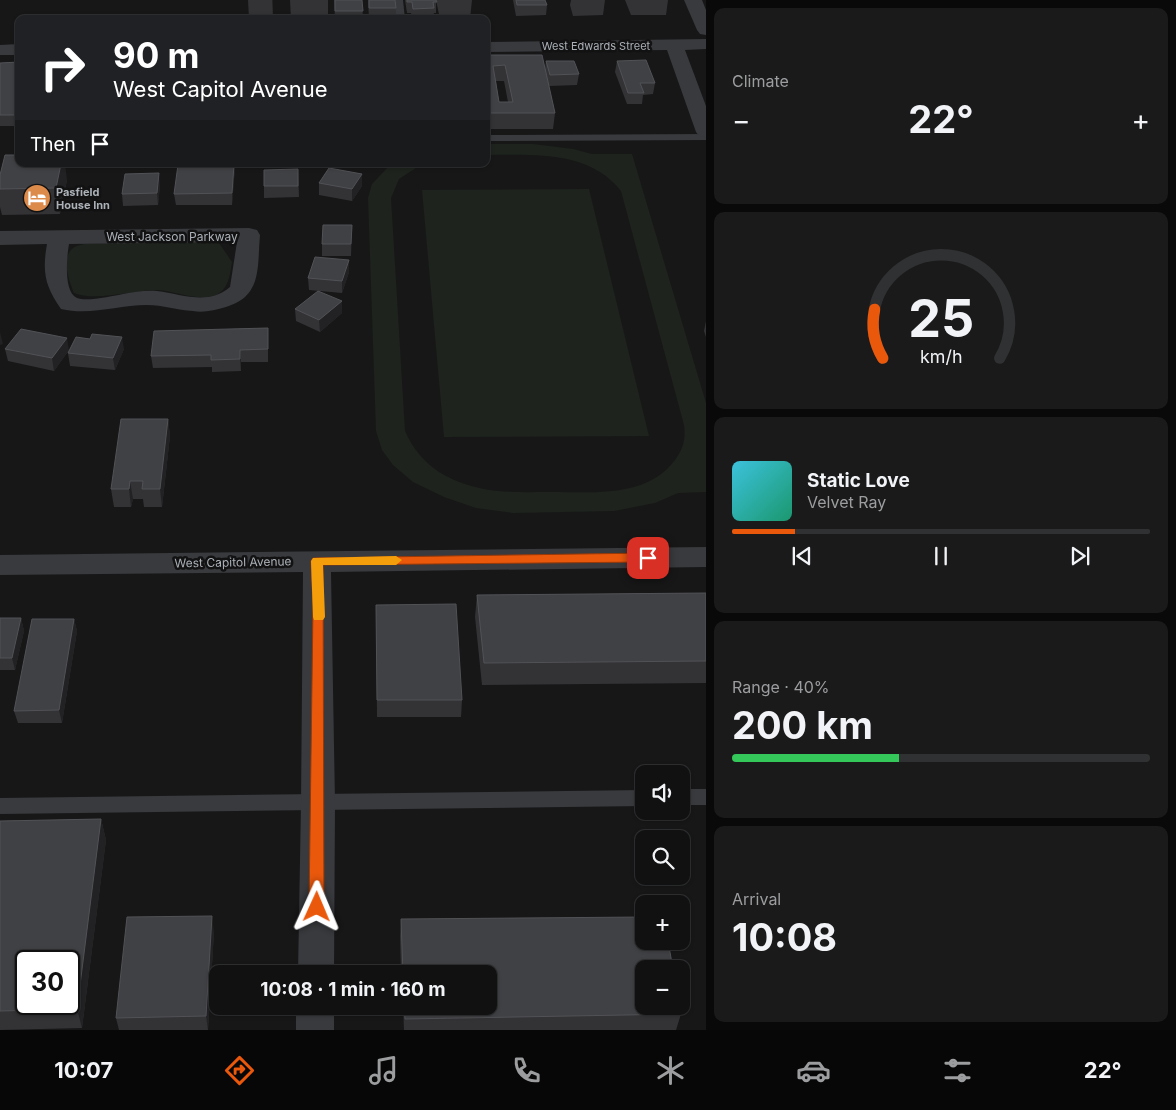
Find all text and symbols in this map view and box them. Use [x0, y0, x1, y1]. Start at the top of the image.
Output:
text: 90 m [113, 34, 200, 76]
icon: right [30, 35, 95, 100]
street label: West Edwards Street [542, 39, 651, 53]
text: Climate [732, 71, 789, 91]
text: West Capitol Avenue [113, 76, 328, 102]
text: 22° [908, 96, 974, 142]
text: − [732, 103, 751, 137]
text: + [1131, 103, 1150, 137]
icon: arrive [86, 130, 114, 158]
text: Then [30, 133, 76, 156]
hotel icon: Pasfield House Inn [22, 183, 52, 213]
place label: Pasfield House Inn [56, 185, 110, 212]
street label: West Jackson Parkway [106, 229, 238, 244]
text: 25 [908, 287, 974, 350]
text: km/h [920, 346, 962, 367]
text: Static Love [807, 469, 910, 492]
text: Velvet Ray [807, 492, 886, 512]
pin [627, 537, 669, 579]
icon: previous [788, 542, 816, 570]
icon: pause [927, 542, 955, 570]
icon: next [1066, 542, 1094, 570]
icon: arrive [634, 544, 662, 572]
street label: West Capitol Avenue [174, 553, 292, 571]
text: Range · 40% [732, 677, 830, 697]
text: 200 km [732, 702, 873, 748]
map controls [635, 765, 690, 1015]
button: sound [635, 765, 690, 820]
button: search [635, 830, 690, 885]
position arrow [290, 880, 342, 932]
text: Arrival [732, 889, 781, 909]
button: + [635, 895, 690, 950]
text: 10:08 [732, 914, 837, 960]
speed limit sign: 30 [15, 950, 80, 1015]
button: − [635, 960, 690, 1015]
text: 10:08 · 1 min · 160 m [260, 978, 446, 1001]
icon: directions [222, 1053, 257, 1088]
icon: music [366, 1053, 401, 1088]
icon: phone [509, 1053, 544, 1088]
icon: climate [653, 1053, 688, 1088]
icon: car [796, 1053, 831, 1088]
icon: filters [940, 1053, 975, 1088]
text: 10:07 [54, 1057, 113, 1083]
text: 22° [1084, 1057, 1122, 1083]

